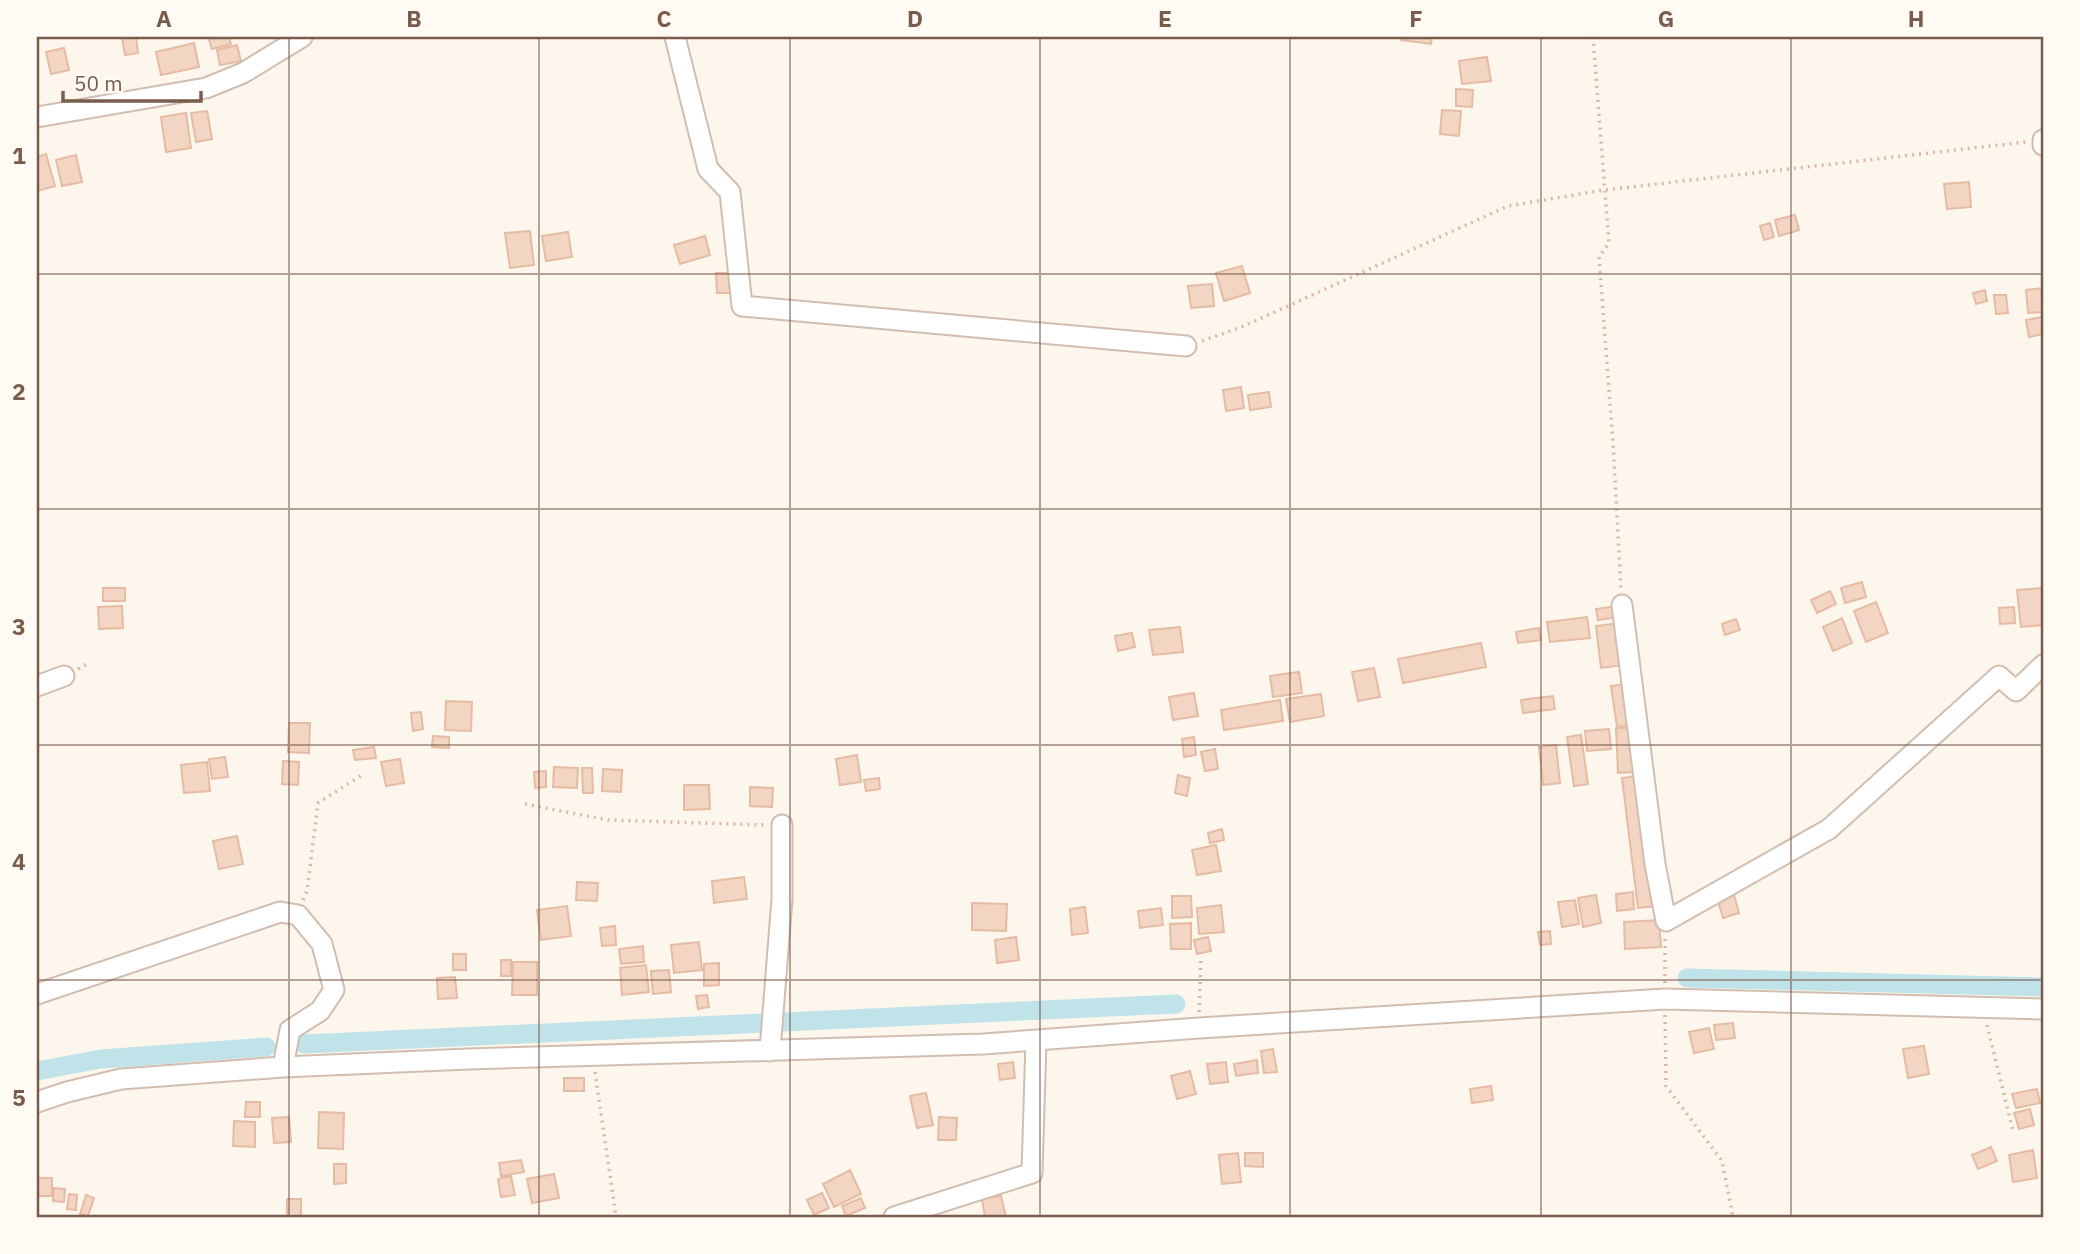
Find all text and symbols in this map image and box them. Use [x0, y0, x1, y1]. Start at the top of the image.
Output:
text: A [156, 3, 172, 33]
text: B [406, 3, 422, 33]
text: C [657, 3, 672, 33]
text: D [907, 3, 923, 33]
text: E [1158, 3, 1172, 33]
text: F [1409, 3, 1423, 33]
text: G [1658, 3, 1674, 33]
text: H [1908, 3, 1924, 33]
scale bar [63, 60, 201, 104]
text: 50 m [74, 69, 123, 97]
text: 1 [12, 140, 26, 170]
text: 2 [12, 376, 26, 406]
text: 3 [12, 611, 26, 641]
text: 4 [12, 846, 26, 876]
text: 5 [12, 1082, 26, 1112]

